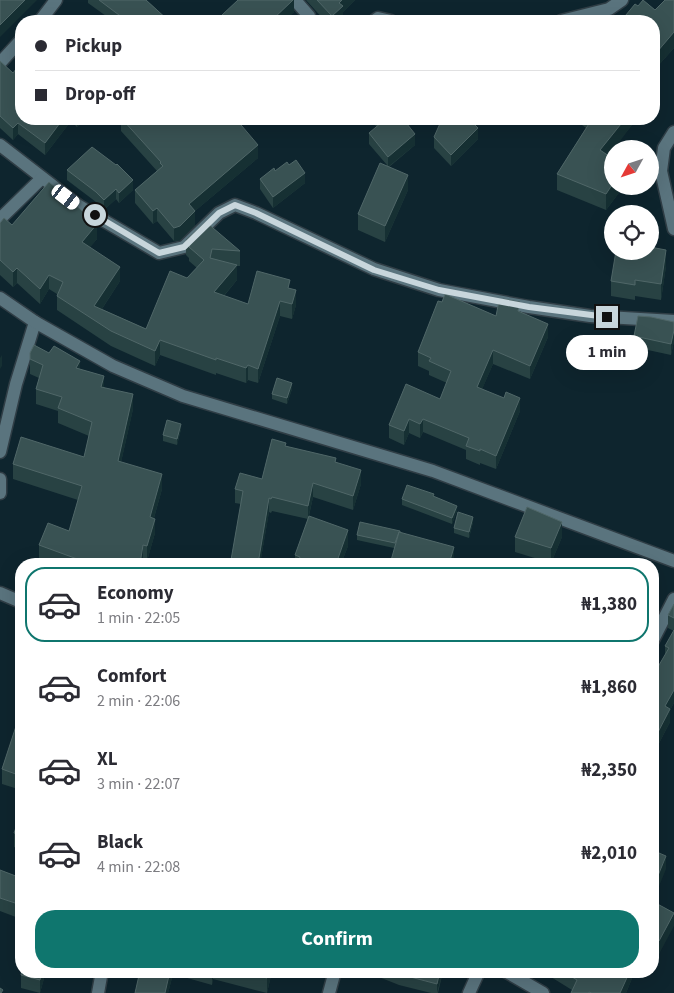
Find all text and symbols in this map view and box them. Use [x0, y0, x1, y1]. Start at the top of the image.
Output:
text: Pickup [65, 33, 122, 60]
text: Drop-off [65, 81, 135, 108]
north arrow [604, 140, 659, 195]
map controls [604, 140, 659, 260]
car [49, 182, 82, 212]
route start [84, 204, 106, 226]
button: locate [604, 205, 659, 260]
route end [596, 306, 618, 328]
callout: 1 min [566, 334, 648, 370]
text: 1 min [588, 341, 626, 363]
text: Economy [97, 580, 174, 607]
icon: car [37, 582, 82, 627]
text: ₦1,380 [581, 591, 637, 618]
text: 1 min · 22:05 [97, 607, 180, 629]
text: Comfort [97, 663, 167, 690]
icon: car [37, 665, 82, 710]
text: ₦1,860 [581, 674, 637, 701]
text: 2 min · 22:06 [97, 690, 180, 712]
text: XL [97, 746, 118, 773]
icon: car [37, 748, 82, 793]
text: ₦2,350 [581, 757, 637, 784]
text: 3 min · 22:07 [97, 773, 180, 795]
text: Black [97, 829, 143, 856]
icon: car [37, 831, 82, 876]
text: ₦2,010 [581, 840, 637, 867]
text: 4 min · 22:08 [97, 856, 180, 878]
button: Confirm [35, 910, 639, 968]

